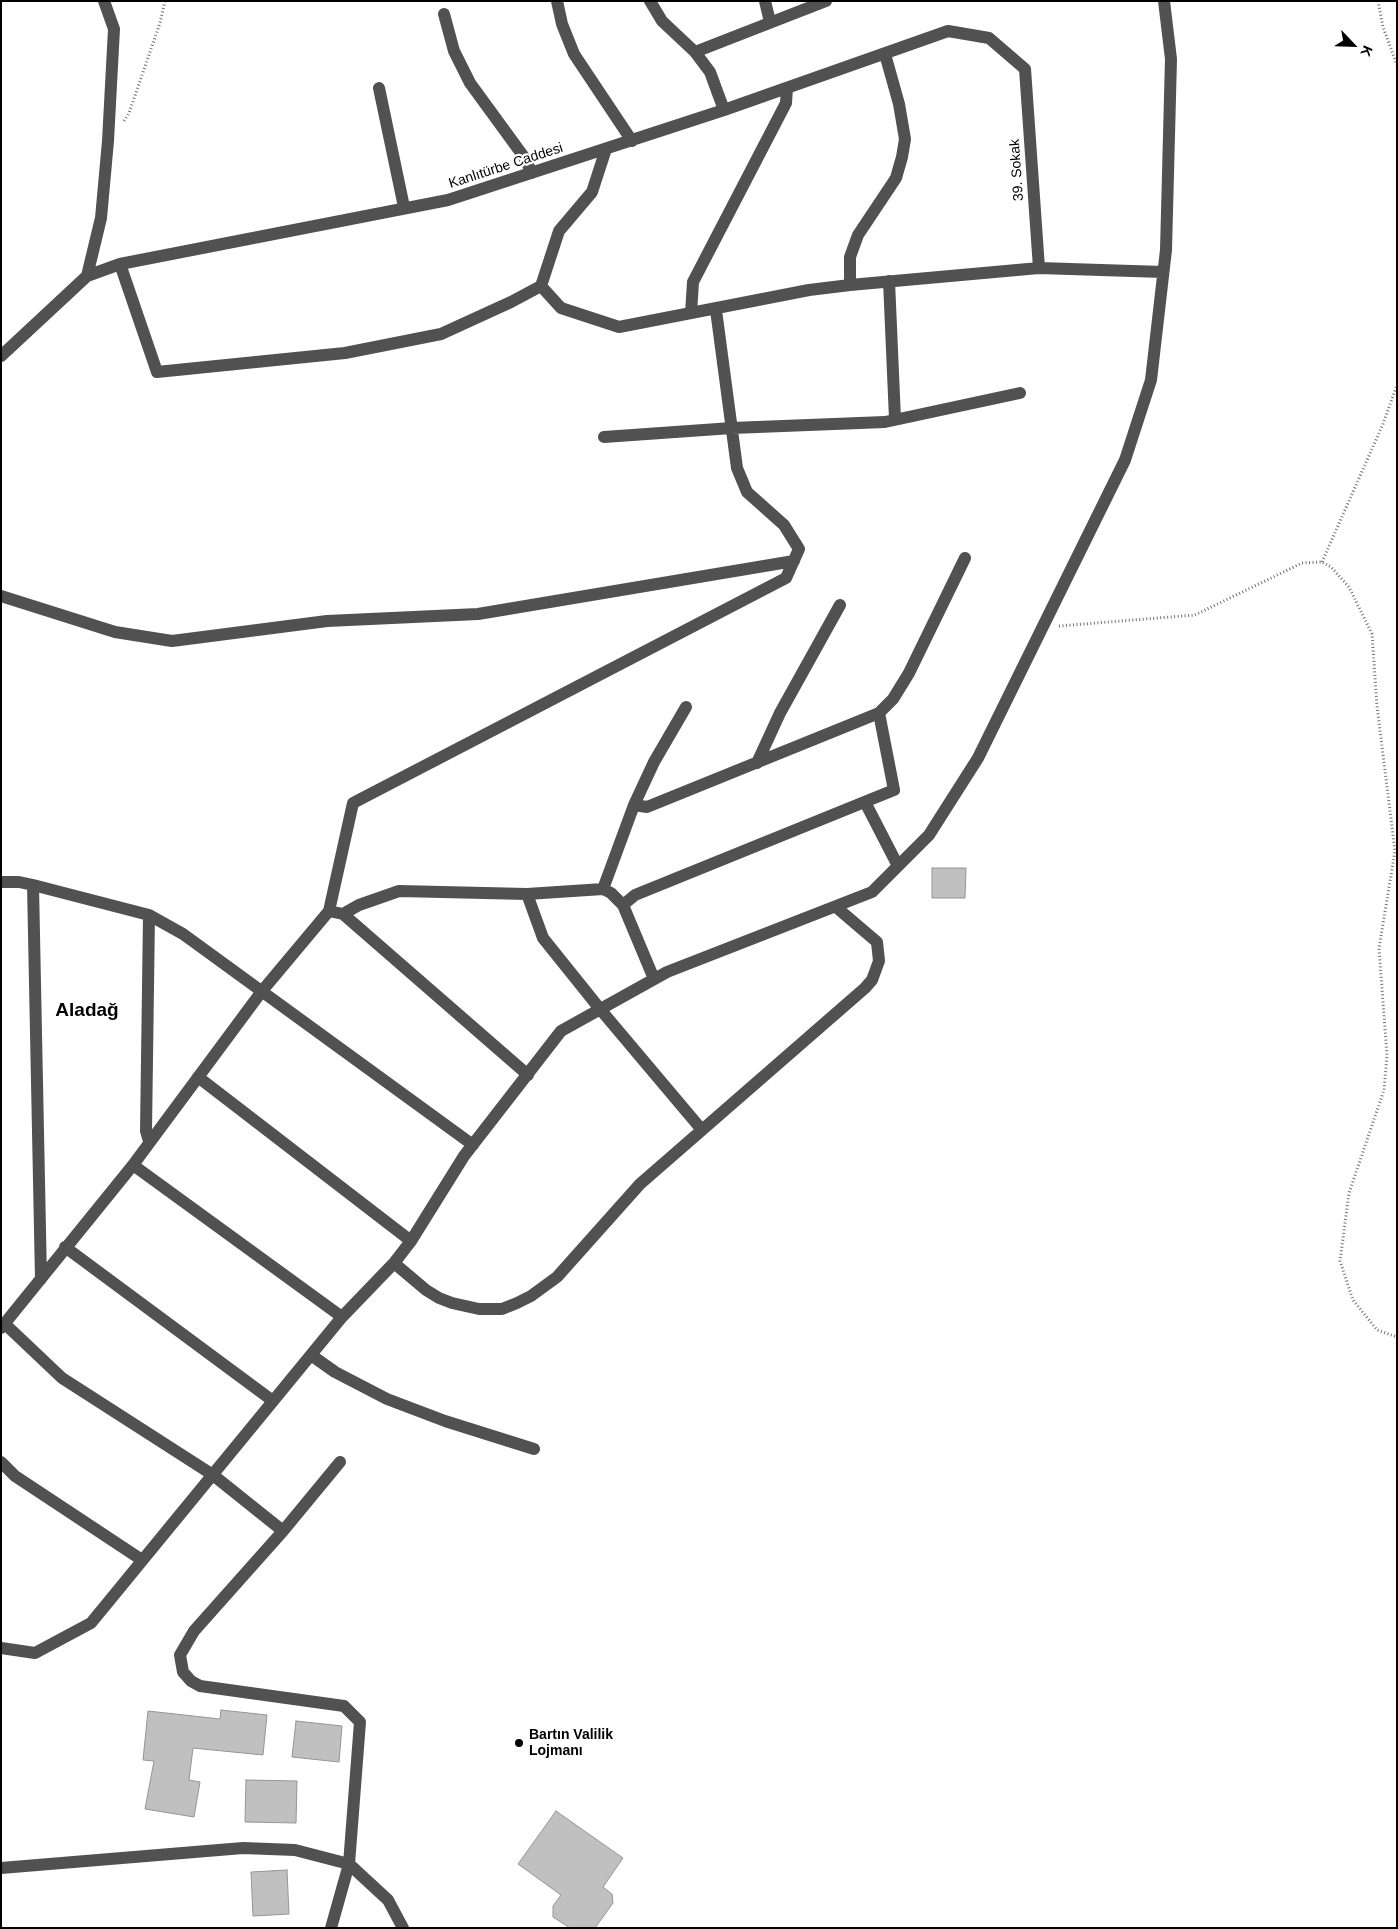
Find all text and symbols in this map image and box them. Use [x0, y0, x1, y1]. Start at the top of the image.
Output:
north arrow [1328, 20, 1378, 70]
text: K [1357, 43, 1376, 59]
street label: 39. Sokak [1006, 138, 1028, 202]
street label: Kanlıtürbe Caddesi [447, 140, 565, 192]
district label: Aladağ [55, 1000, 119, 1022]
place label: Bartın Valilik Lojmanı [529, 1727, 613, 1760]
marker: Bartın Valilik Lojmanı [513, 1737, 525, 1749]

